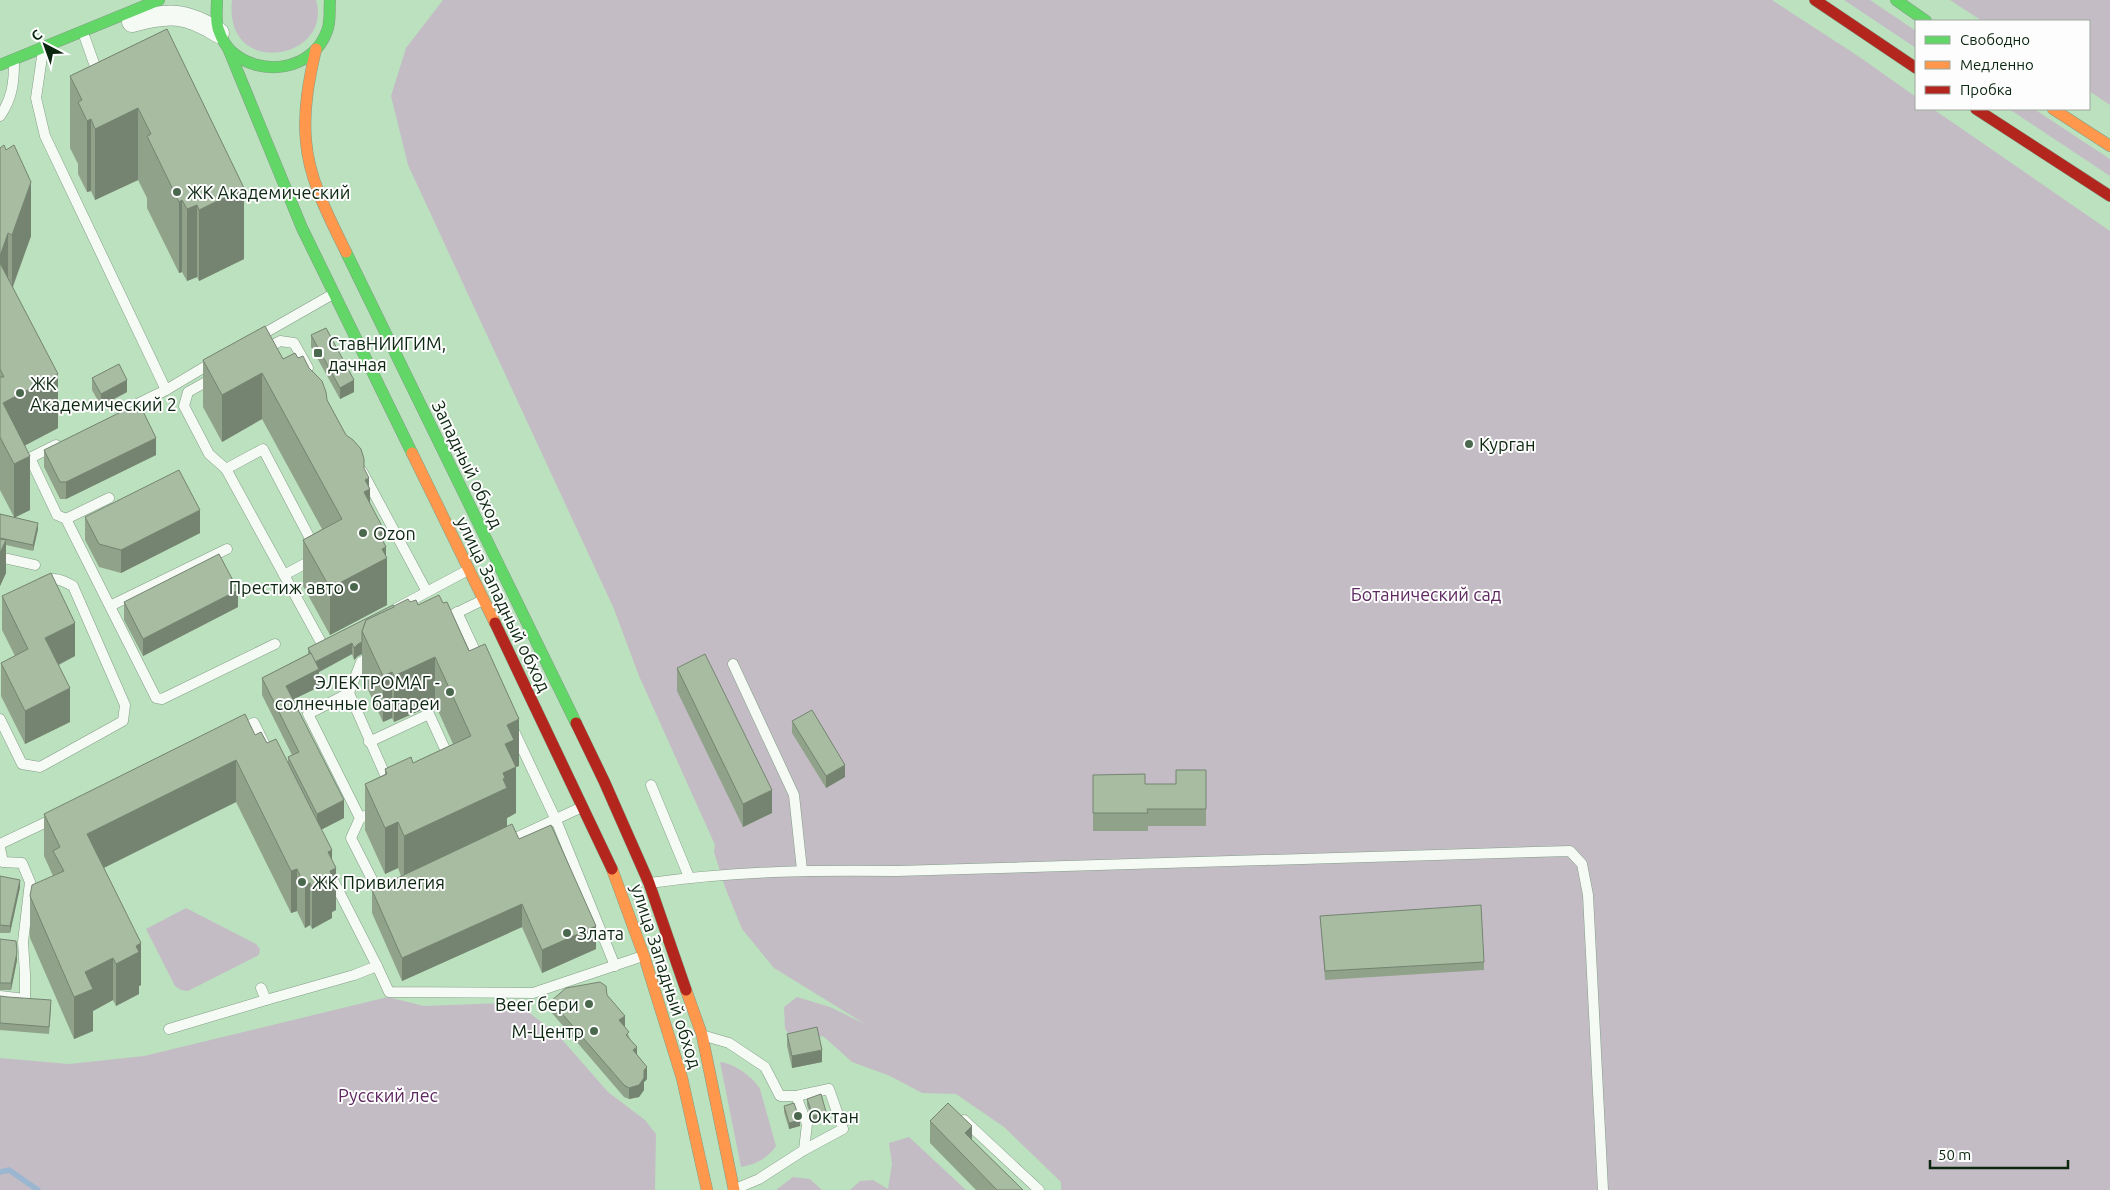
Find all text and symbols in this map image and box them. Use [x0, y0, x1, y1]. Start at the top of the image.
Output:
north arrow [20, 20, 70, 70]
legend [1915, 20, 2090, 110]
text: С [28, 26, 45, 44]
text: Свободно [1960, 31, 2030, 48]
text: Медленно [1960, 56, 2034, 73]
text: Пробка [1960, 81, 2012, 98]
place label: ЖК Академический [187, 182, 350, 202]
marker: ЖК Академический [171, 186, 183, 198]
place label: СтавНИИГИМ, дачная [328, 333, 446, 374]
marker: СтавНИИГИМ, дачная [312, 347, 324, 359]
place label: ЖК Академический 2 [30, 373, 177, 414]
marker: ЖК Академический 2 [14, 387, 26, 399]
street label: Западный обход [429, 397, 508, 531]
place label: Курган [1479, 434, 1536, 454]
marker: Курган [1463, 438, 1475, 450]
street label: улица Западный обход [453, 513, 555, 695]
place label: Ozon [373, 523, 416, 543]
marker: Ozon [357, 527, 369, 539]
place label: Престиж авто [229, 577, 344, 597]
marker: Престиж авто [348, 581, 360, 593]
park label: Ботанический сад [1351, 584, 1502, 604]
place label: ЭЛЕКТРОМАГ - солнечные батареи [275, 672, 440, 713]
marker: ЭЛЕКТРОМАГ - солнечные батареи [444, 686, 456, 698]
place label: ЖК Привилегия [312, 872, 445, 892]
marker: ЖК Привилегия [296, 876, 308, 888]
street label: улица Западный обход [628, 881, 706, 1071]
place label: Злата [577, 923, 624, 943]
marker: Злата [561, 927, 573, 939]
place label: Beer бери [495, 994, 579, 1014]
marker: Beer бери [583, 998, 595, 1010]
place label: М-Центр [512, 1021, 584, 1041]
marker: М-Центр [588, 1025, 600, 1037]
park label: Русский лес [338, 1085, 438, 1105]
place label: Октан [808, 1106, 859, 1126]
marker: Октан [792, 1110, 804, 1122]
scale bar [1930, 1138, 2068, 1170]
text: 50 m [1938, 1146, 1971, 1163]

